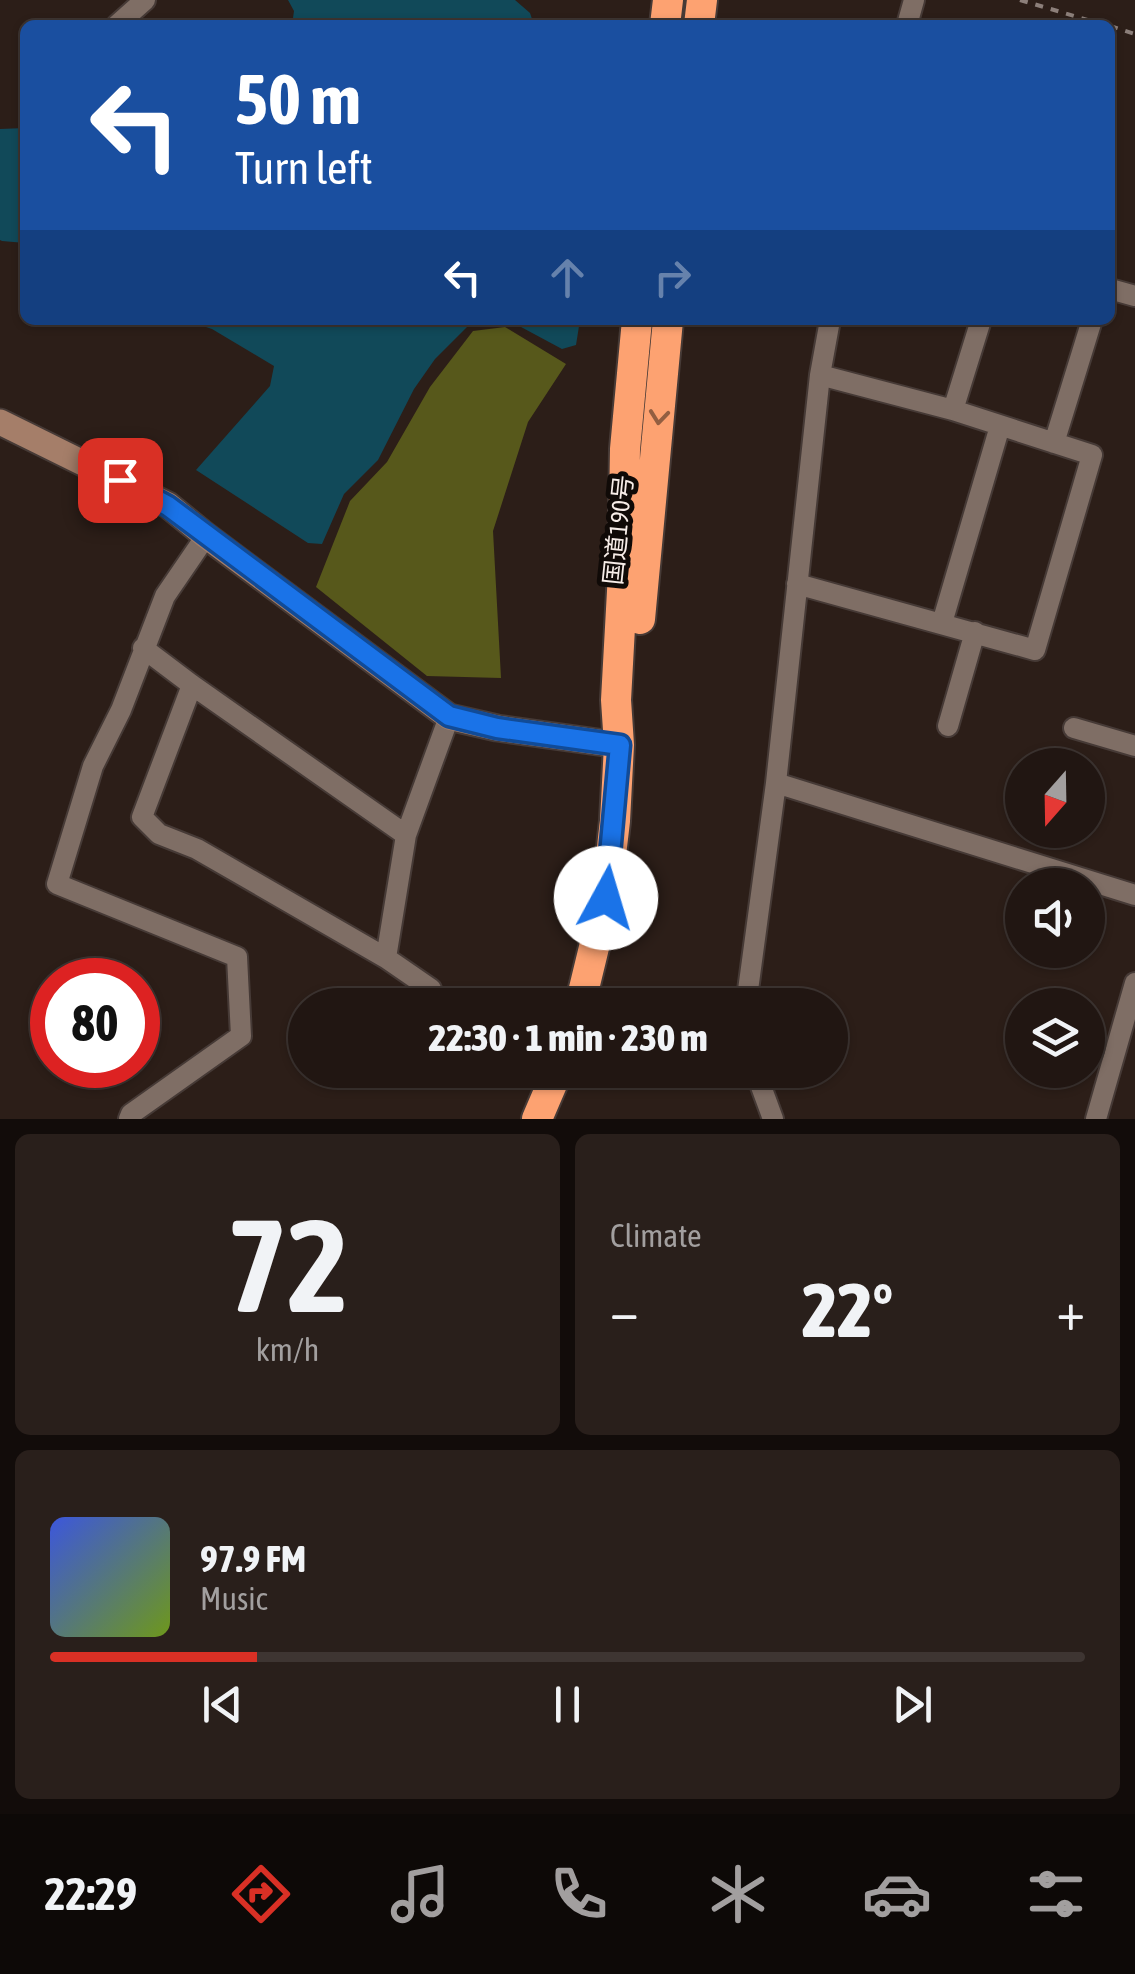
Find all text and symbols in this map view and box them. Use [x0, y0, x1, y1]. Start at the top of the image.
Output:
text: 50 m [235, 59, 361, 139]
icon: left [70, 60, 200, 190]
text: Turn left [235, 142, 373, 194]
icon: left [435, 250, 490, 305]
icon: ahead [540, 250, 595, 305]
icon: right [645, 250, 700, 305]
one-way arrow [649, 409, 670, 425]
pin [78, 438, 163, 523]
icon: arrive [93, 453, 148, 508]
street label: 国道190号 [598, 474, 638, 586]
north arrow [1005, 748, 1105, 848]
map controls [1005, 748, 1105, 1088]
position arrow [554, 846, 658, 950]
button: sound [1005, 868, 1105, 968]
speed limit sign: 80 [30, 958, 160, 1088]
button: layers [1005, 988, 1105, 1088]
text: 22:30 · 1 min · 230 m [428, 1016, 708, 1059]
text: 72 [226, 1191, 349, 1340]
text: Climate [610, 1217, 702, 1254]
text: 22° [802, 1267, 893, 1353]
text: − [610, 1279, 639, 1342]
text: + [1056, 1279, 1085, 1342]
text: km/h [256, 1331, 319, 1368]
text: 97.9 FM [200, 1537, 306, 1580]
text: Music [200, 1580, 267, 1617]
icon: previous [195, 1677, 250, 1732]
icon: pause [540, 1677, 595, 1732]
icon: next [885, 1677, 940, 1732]
icon: directions [226, 1859, 296, 1929]
icon: music [385, 1859, 455, 1929]
icon: phone [544, 1859, 614, 1929]
icon: climate [703, 1859, 773, 1929]
icon: car [862, 1859, 932, 1929]
icon: filters [1021, 1859, 1091, 1929]
text: 22:29 [44, 1868, 137, 1920]

